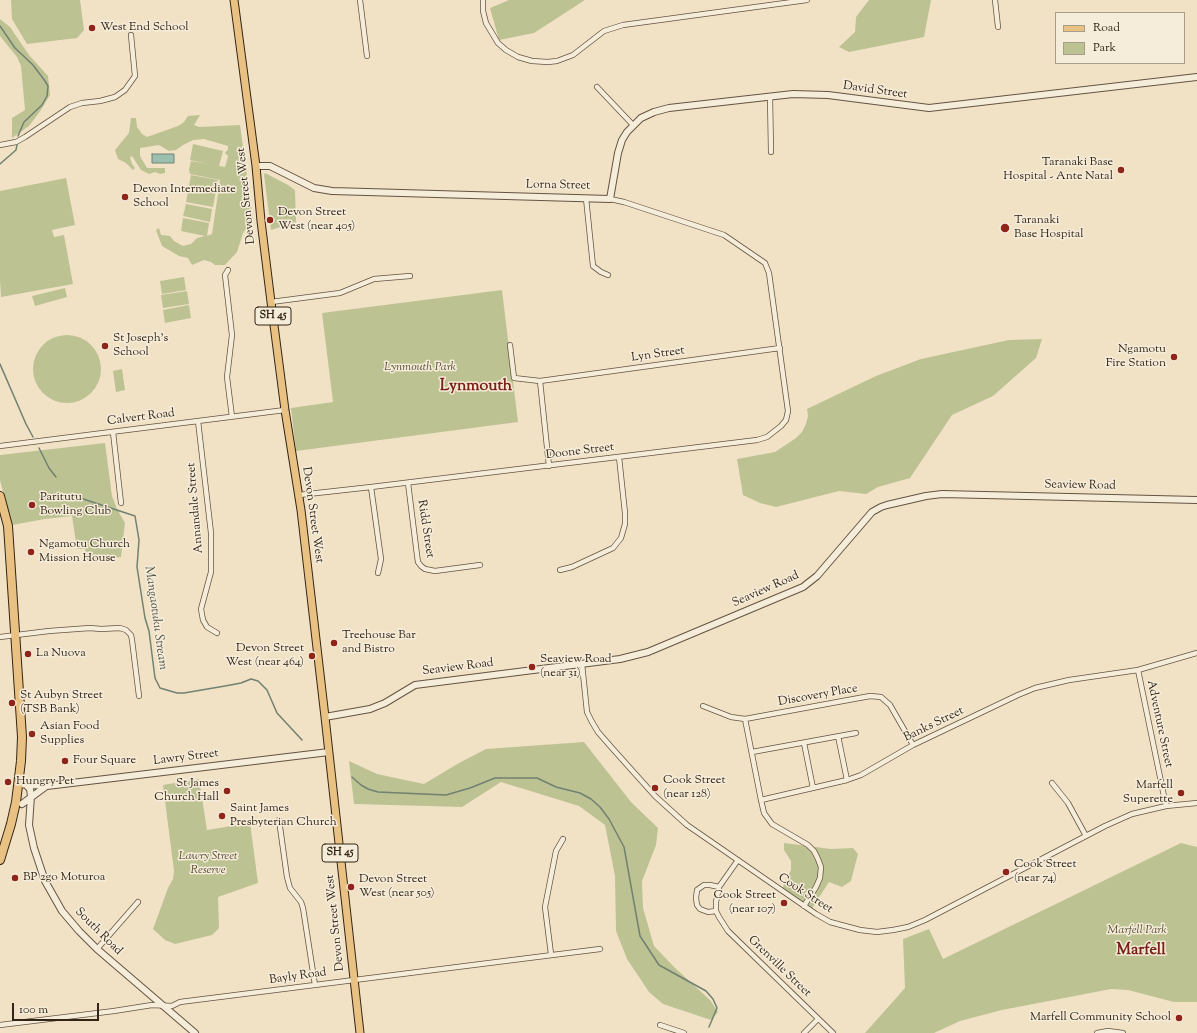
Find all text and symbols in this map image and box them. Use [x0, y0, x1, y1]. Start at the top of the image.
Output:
legend [1055, 12, 1185, 64]
text: Road [1093, 19, 1120, 37]
place label: West End School [100, 21, 189, 35]
marker: West End School [87, 23, 97, 33]
text: Park [1093, 39, 1116, 57]
street label: David Street [842, 79, 908, 103]
street label: Devon Street West [235, 147, 259, 245]
place label: Taranaki Base Hospital - Ante Natal [1003, 156, 1113, 184]
marker: Taranaki Base Hospital - Ante Natal [1116, 165, 1126, 175]
street label: Lorna Street [526, 178, 590, 194]
place label: Devon Intermediate School [133, 183, 236, 211]
marker: Devon Intermediate School [120, 192, 130, 202]
place label: Devon Street West (near 405) [278, 206, 355, 234]
place label: Taranaki Base Hospital [1014, 214, 1084, 242]
marker: Devon Street West (near 405) [265, 215, 275, 225]
marker: Taranaki Base Hospital [999, 222, 1011, 234]
road number: SH 45 [255, 307, 291, 325]
place label: St Joseph's School [113, 332, 168, 360]
marker: St Joseph's School [100, 341, 110, 351]
place label: Ngamotu Fire Station [1106, 343, 1166, 371]
street label: Lyn Street [631, 344, 685, 366]
marker: Ngamotu Fire Station [1169, 352, 1179, 362]
park label: Lynmouth Park [384, 361, 456, 375]
district label: Lynmouth [440, 377, 512, 397]
street label: Calvert Road [106, 407, 176, 429]
street label: Doone Street [545, 441, 615, 463]
street label: Annandale Street [185, 462, 207, 554]
street label: Devon Street West [298, 466, 326, 564]
street label: Seaview Road [1044, 478, 1116, 494]
place label: Paritutu Bowling Club [40, 491, 111, 519]
street label: Ridd Street [413, 499, 437, 559]
marker: Paritutu Bowling Club [27, 500, 37, 510]
place label: Ngamotu Church Mission House [39, 538, 130, 566]
marker: Ngamotu Church Mission House [26, 547, 36, 557]
water label: Mangaotuku Stream [140, 565, 170, 671]
street label: Seaview Road [730, 569, 802, 611]
place label: Treehouse Bar and Bistro [342, 629, 416, 657]
marker: Treehouse Bar and Bistro [329, 638, 339, 648]
place label: Devon Street West (near 464) [226, 642, 304, 670]
place label: La Nuova [36, 647, 86, 661]
marker: La Nuova [23, 649, 33, 659]
marker: Devon Street West (near 464) [307, 651, 317, 661]
place label: Seaview Road (near 31) [540, 653, 612, 681]
street label: Seaview Road [422, 656, 494, 680]
marker: Seaview Road (near 31) [527, 662, 537, 672]
street label: Adventure Street [1143, 679, 1175, 769]
street label: Discovery Place [777, 682, 859, 710]
place label: St Aubyn Street (TSB Bank) [20, 689, 103, 717]
marker: St Aubyn Street (TSB Bank) [7, 698, 17, 708]
street label: Banks Street [902, 704, 966, 746]
place label: Asian Food Supplies [40, 720, 99, 748]
marker: Asian Food Supplies [27, 729, 37, 739]
street label: Lawry Street [153, 747, 219, 769]
place label: Four Square [73, 754, 136, 768]
marker: Four Square [60, 756, 70, 766]
place label: Cook Street (near 128) [663, 774, 725, 802]
place label: Hungry Pet [16, 775, 74, 789]
marker: Hungry Pet [3, 777, 13, 787]
place label: St James Church Hall [154, 777, 219, 805]
place label: Marfell Superette [1123, 779, 1173, 807]
marker: Cook Street (near 128) [650, 783, 660, 793]
marker: St James Church Hall [222, 786, 232, 796]
marker: Marfell Superette [1176, 788, 1186, 798]
place label: Saint James Presbyterian Church [230, 802, 337, 830]
marker: Saint James Presbyterian Church [217, 811, 227, 821]
road number: SH 45 [322, 844, 358, 862]
park label: Lawry Street Reserve [178, 850, 238, 878]
place label: Cook Street (near 74) [1014, 858, 1076, 886]
marker: Cook Street (near 74) [1001, 867, 1011, 877]
place label: BP 2go Moturoa [23, 871, 105, 885]
street label: Cook Street [775, 871, 835, 917]
marker: BP 2go Moturoa [10, 873, 20, 883]
place label: Devon Street West (near 505) [359, 873, 434, 901]
street label: Devon Street West [324, 874, 348, 972]
marker: Devon Street West (near 505) [346, 882, 356, 892]
place label: Cook Street (near 107) [714, 889, 776, 917]
marker: Cook Street (near 107) [779, 898, 789, 908]
street label: South Road [71, 905, 125, 959]
park label: Marfell Park [1107, 924, 1167, 938]
street label: Grenville Street [744, 933, 814, 1001]
district label: Marfell [1116, 941, 1166, 961]
street label: Bayly Road [268, 966, 328, 988]
scale bar [14, 995, 101, 1021]
text: 100 m [19, 1001, 48, 1019]
place label: Marfell Community School [1030, 1011, 1171, 1025]
marker: Marfell Community School [1174, 1013, 1184, 1023]

